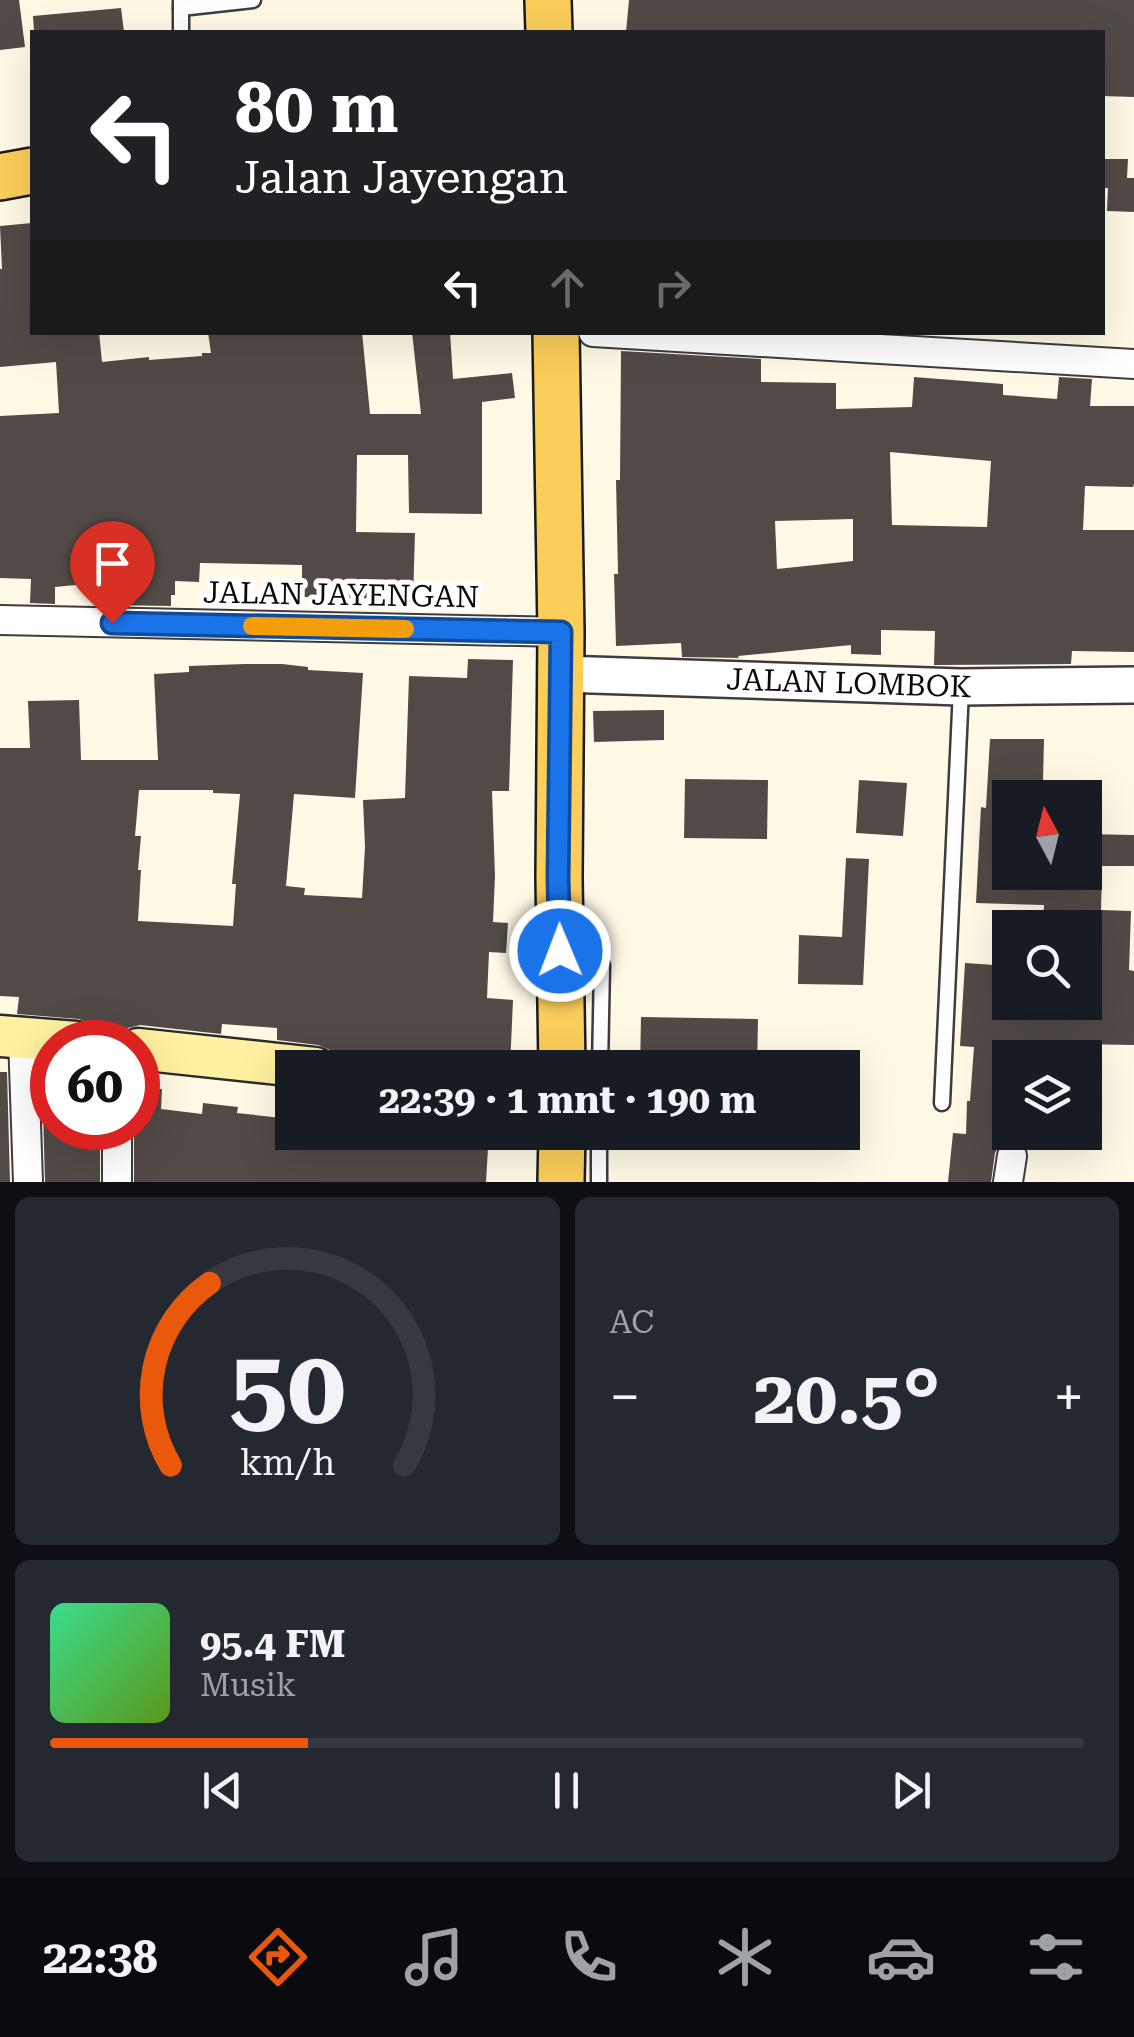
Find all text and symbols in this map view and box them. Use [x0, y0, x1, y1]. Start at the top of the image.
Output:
text: 80 m [235, 67, 399, 149]
icon: left [70, 70, 200, 200]
text: Jalan Jayengan [235, 151, 568, 204]
icon: left [435, 260, 490, 315]
icon: ahead [540, 260, 595, 315]
icon: right [645, 260, 700, 315]
pin [70, 521, 155, 624]
icon: arrive [85, 536, 140, 591]
street label: JALAN JAYENGAN [203, 575, 479, 614]
street label: JALAN LOMBOK [726, 661, 972, 704]
north arrow [992, 780, 1102, 890]
map controls [992, 780, 1102, 1150]
position arrow [508, 899, 612, 1003]
button: search [992, 910, 1102, 1020]
speed limit sign: 60 [30, 1020, 160, 1150]
button: layers [992, 1040, 1102, 1150]
text: 22:39 · 1 mnt · 190 m [379, 1078, 756, 1122]
text: AC [610, 1303, 654, 1341]
text: 50 [229, 1327, 345, 1448]
text: 20.5° [753, 1353, 940, 1441]
text: − [610, 1365, 640, 1429]
text: + [1053, 1365, 1084, 1429]
text: km/h [239, 1442, 335, 1484]
text: 95.4 FM [200, 1622, 346, 1666]
text: Musik [200, 1666, 296, 1704]
icon: previous [195, 1763, 250, 1818]
icon: pause [539, 1763, 594, 1818]
icon: next [884, 1763, 939, 1818]
icon: directions [243, 1922, 313, 1992]
icon: music [399, 1922, 469, 1992]
icon: phone [554, 1922, 624, 1992]
icon: climate [710, 1922, 780, 1992]
icon: car [866, 1922, 936, 1992]
icon: filters [1021, 1922, 1091, 1992]
text: 22:38 [43, 1931, 158, 1984]

